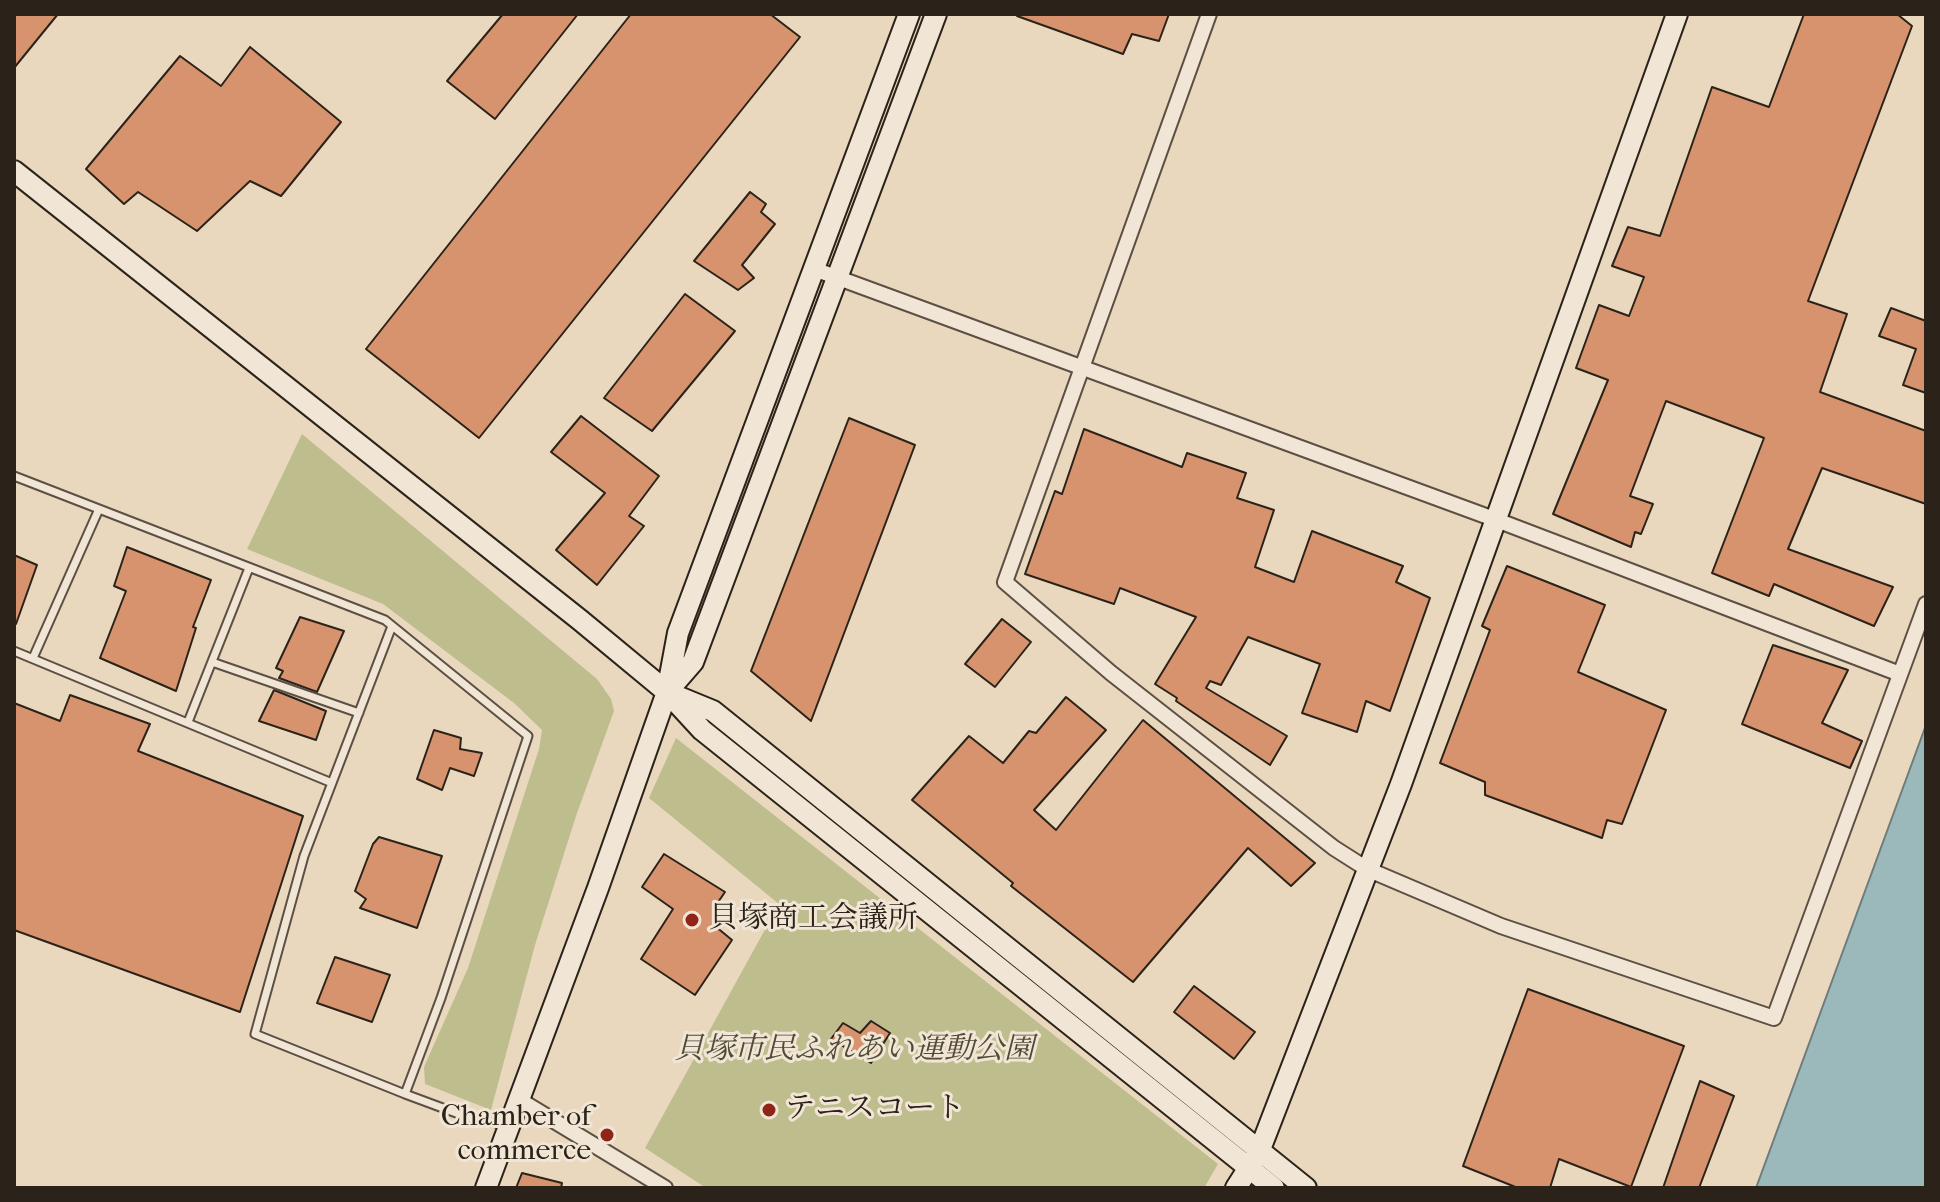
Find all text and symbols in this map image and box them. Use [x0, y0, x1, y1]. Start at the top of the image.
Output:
place label: 貝塚商工会議所 [708, 902, 918, 938]
marker: 貝塚商工会議所 [683, 911, 701, 929]
park label: 貝塚市民ふれあい運動公園 [674, 1033, 1034, 1069]
place label: テニスコート [785, 1092, 965, 1128]
place label: Chamber of commerce [441, 1100, 591, 1170]
marker: テニスコート [760, 1101, 778, 1119]
marker: Chamber of commerce [598, 1126, 616, 1144]

